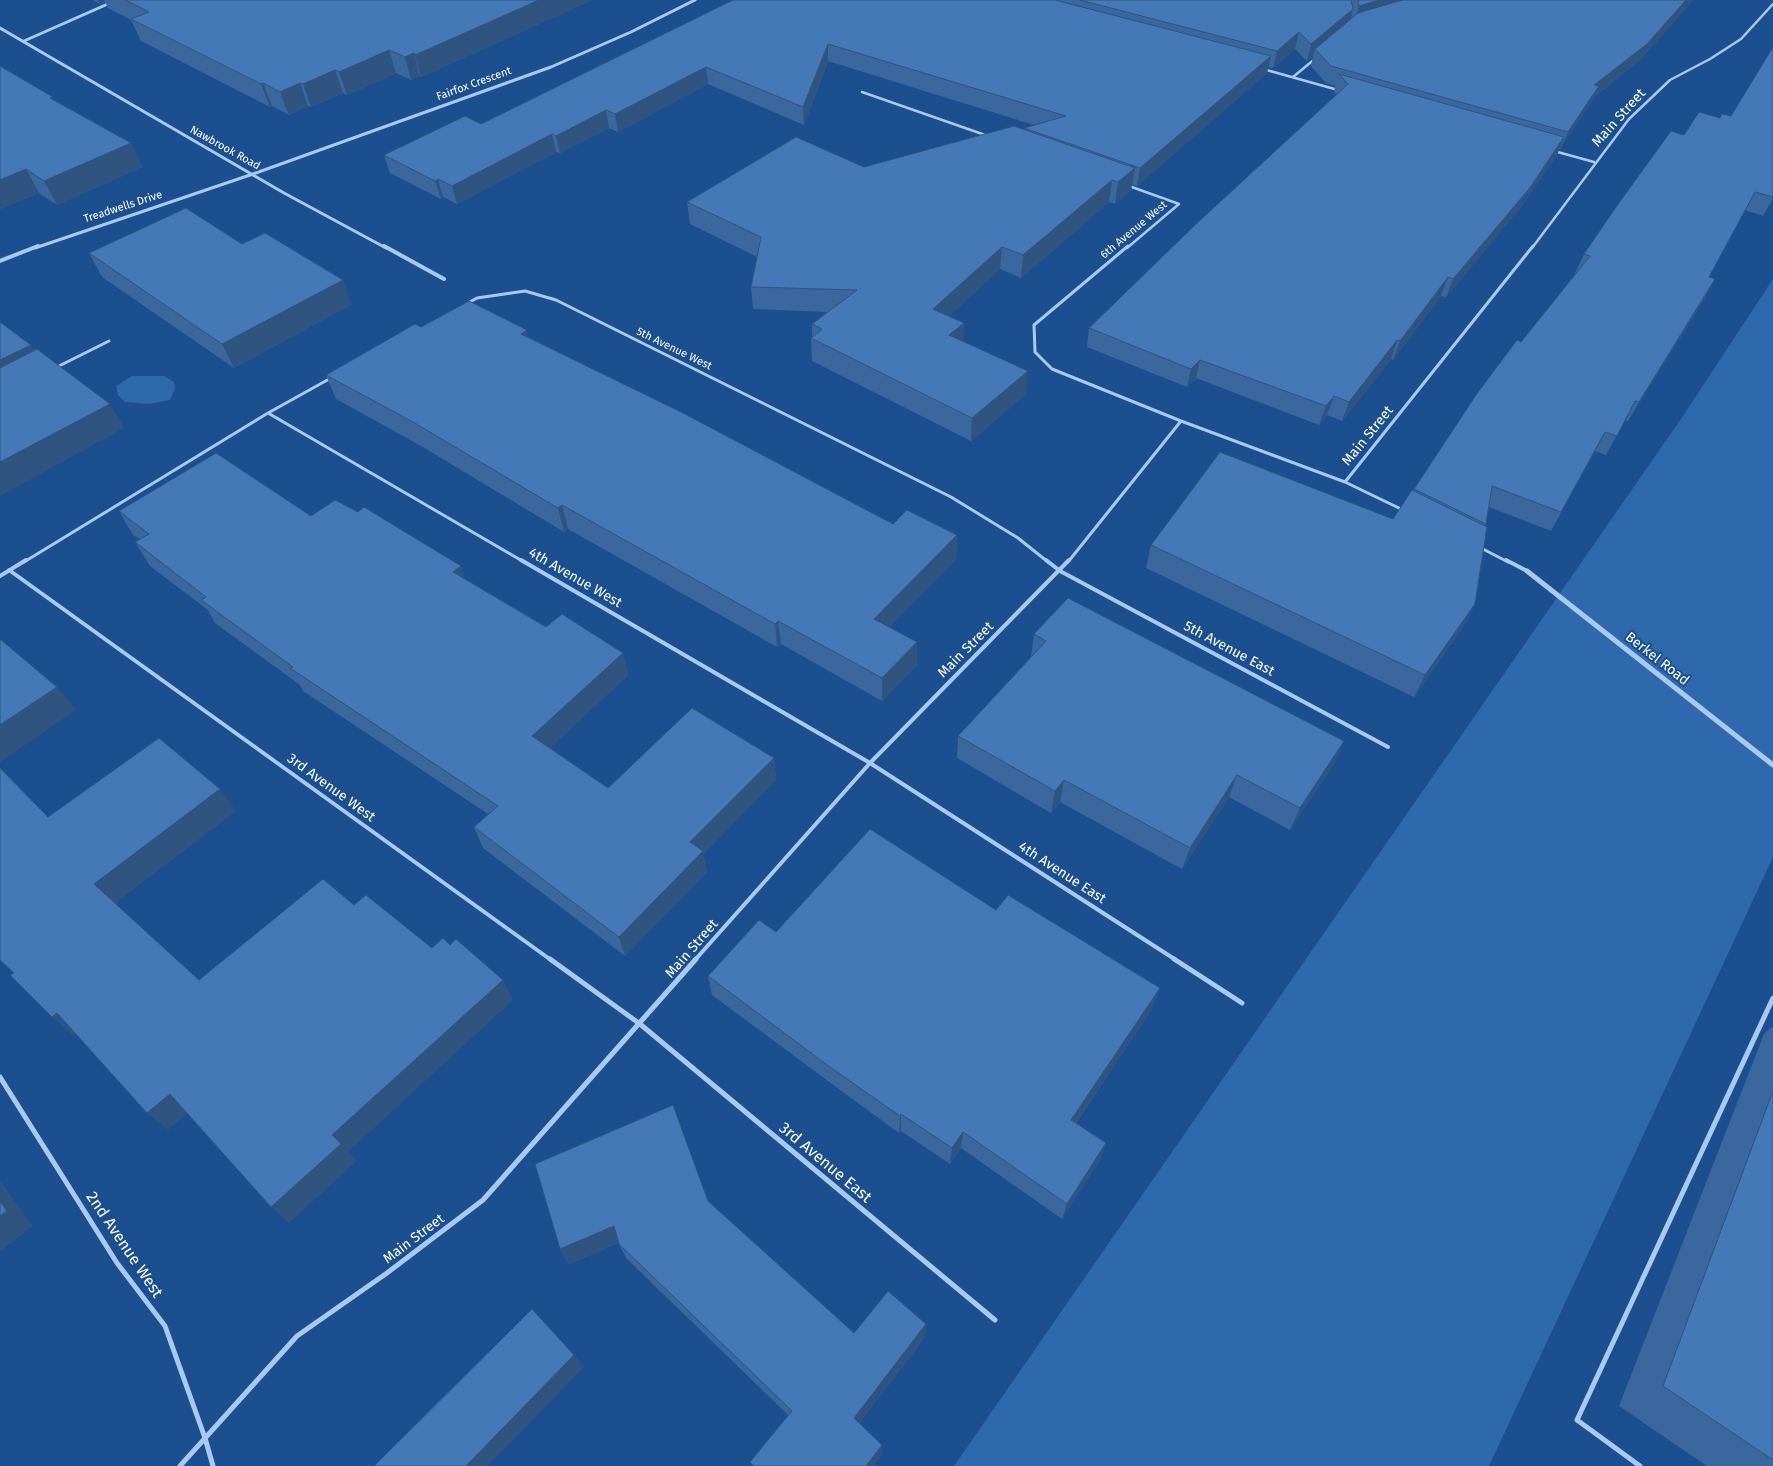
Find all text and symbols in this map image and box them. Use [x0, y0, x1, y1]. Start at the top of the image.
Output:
street label: Fairfox Crescent [435, 64, 513, 104]
street label: Main Street [1589, 85, 1649, 151]
street label: Nawbrook Road [187, 123, 263, 173]
street label: Treadwells Drive [82, 188, 164, 226]
street label: 6th Avenue West [1098, 198, 1170, 262]
street label: 5th Avenue West [634, 325, 714, 373]
street label: Main Street [1339, 403, 1397, 469]
street label: 4th Avenue West [525, 544, 625, 612]
street label: Main Street [934, 618, 998, 682]
street label: 5th Avenue East [1181, 618, 1277, 680]
street label: Berkel Road [1622, 629, 1692, 689]
street label: 3rd Avenue West [284, 750, 378, 826]
street label: 4th Avenue East [1015, 838, 1109, 908]
street label: Main Street [662, 916, 722, 982]
street label: 3rd Avenue East [775, 1119, 875, 1207]
street label: 2nd Avenue West [82, 1188, 166, 1302]
street label: Main Street [380, 1211, 448, 1267]

